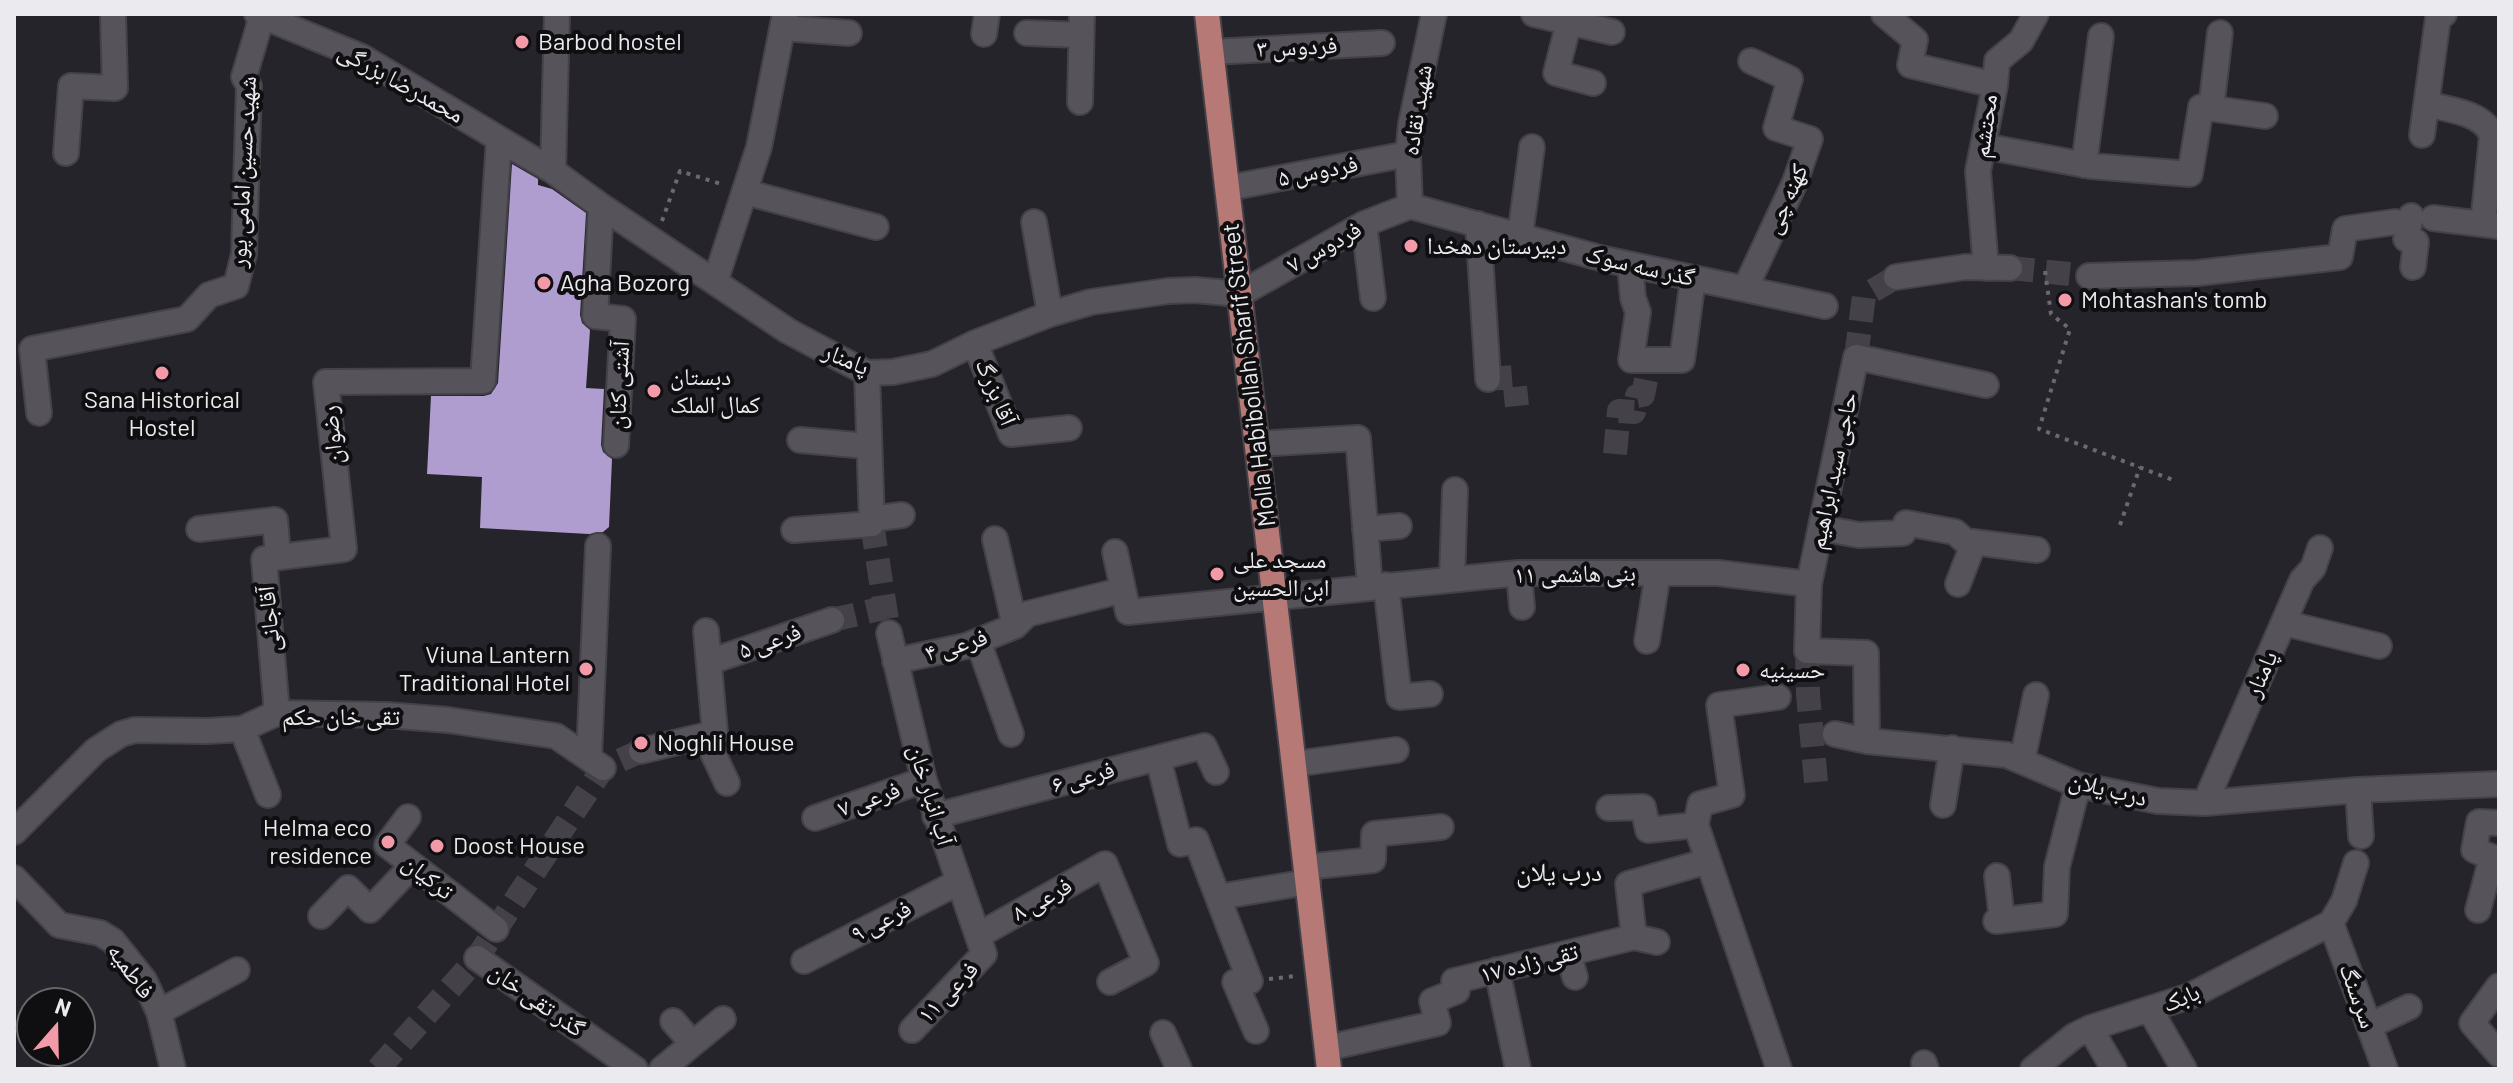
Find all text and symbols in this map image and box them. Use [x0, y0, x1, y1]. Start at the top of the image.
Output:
place label: Barbod hostel [538, 28, 682, 56]
street label: فردوس ۳ [1256, 31, 1338, 63]
marker: Barbod hostel [513, 33, 531, 51]
street label: محمدرضا بزرگی [333, 37, 469, 129]
street label: شهید نقاده [1396, 63, 1438, 157]
street label: شهید حسین امامی پور [224, 75, 262, 269]
street label: محتشم [1966, 92, 2004, 160]
street label: فردوس ۵ [1276, 149, 1360, 193]
street label: کهنه چی [1758, 160, 1814, 238]
street label: فردوس ۷ [1282, 215, 1366, 279]
street label: Molla Habibollah Sharif Street [1216, 222, 1282, 528]
place label: دبیرستان دهخدا [1427, 232, 1566, 260]
marker: دبیرستان دهخدا [1402, 237, 1420, 255]
street label: گذر سه سوک [1583, 239, 1697, 293]
place label: Agha Bozorg [560, 269, 690, 297]
marker: Agha Bozorg [535, 274, 553, 292]
place label: Mohtashan's tomb [2081, 286, 2267, 314]
marker: Mohtashan's tomb [2056, 291, 2074, 309]
street label: پامنار [818, 336, 874, 382]
street label: آشتی کنان [602, 340, 636, 430]
street label: آقا بزرگ [969, 354, 1023, 430]
place label: دبستان کمال الملک [670, 363, 760, 419]
marker: Sana Historical Hostel [153, 364, 171, 382]
marker: دبستان کمال الملک [645, 382, 663, 400]
place label: Sana Historical Hostel [84, 386, 240, 442]
street label: حاجی سید ابراهیم [1802, 390, 1864, 552]
street label: رضوان [315, 404, 349, 466]
place label: مسجد علی ابن الحسین [1233, 546, 1330, 602]
street label: بنی هاشمی ۱۱ [1514, 559, 1636, 589]
marker: مسجد علی ابن الحسین [1208, 565, 1226, 583]
street label: آقاجانی [252, 585, 286, 653]
street label: فرعی ۵ [735, 617, 805, 665]
street label: فرعی ۴ [921, 622, 991, 668]
place label: Viuna Lantern Traditional Hotel [399, 641, 570, 697]
street label: پامنار [2238, 646, 2284, 702]
place label: حسینیه [1759, 656, 1825, 684]
marker: Viuna Lantern Traditional Hotel [577, 660, 595, 678]
marker: حسینیه [1734, 661, 1752, 679]
street label: تقی خان حکم [282, 703, 400, 731]
place label: Noghli House [657, 729, 794, 757]
marker: Noghli House [632, 734, 650, 752]
street label: آب انبار خان [902, 741, 960, 849]
street label: فرعی ۶ [1048, 755, 1118, 799]
street label: درب یلان [2066, 765, 2150, 813]
street label: فرعی ۷ [834, 775, 904, 823]
place label: Helma eco residence [263, 814, 372, 870]
place label: Doost House [453, 832, 585, 860]
marker: Helma eco residence [379, 833, 397, 851]
marker: Doost House [428, 837, 446, 855]
street label: ترکیان [397, 848, 459, 906]
district label: درب یلان [1516, 856, 1602, 888]
street label: فرعی ۸ [1007, 871, 1077, 927]
street label: فرعی ۹ [846, 894, 916, 948]
street label: تقی زاده ۱۷ [1477, 937, 1581, 989]
street label: فاطمیه [101, 938, 161, 1004]
street label: فرعی ۱۱ [912, 955, 984, 1029]
street label: گذر تقی خان [484, 957, 590, 1043]
street label: سرسنگ [2333, 960, 2383, 1032]
street label: بابک [2158, 977, 2204, 1019]
north arrow [16, 987, 96, 1067]
text: N [52, 992, 75, 1021]

